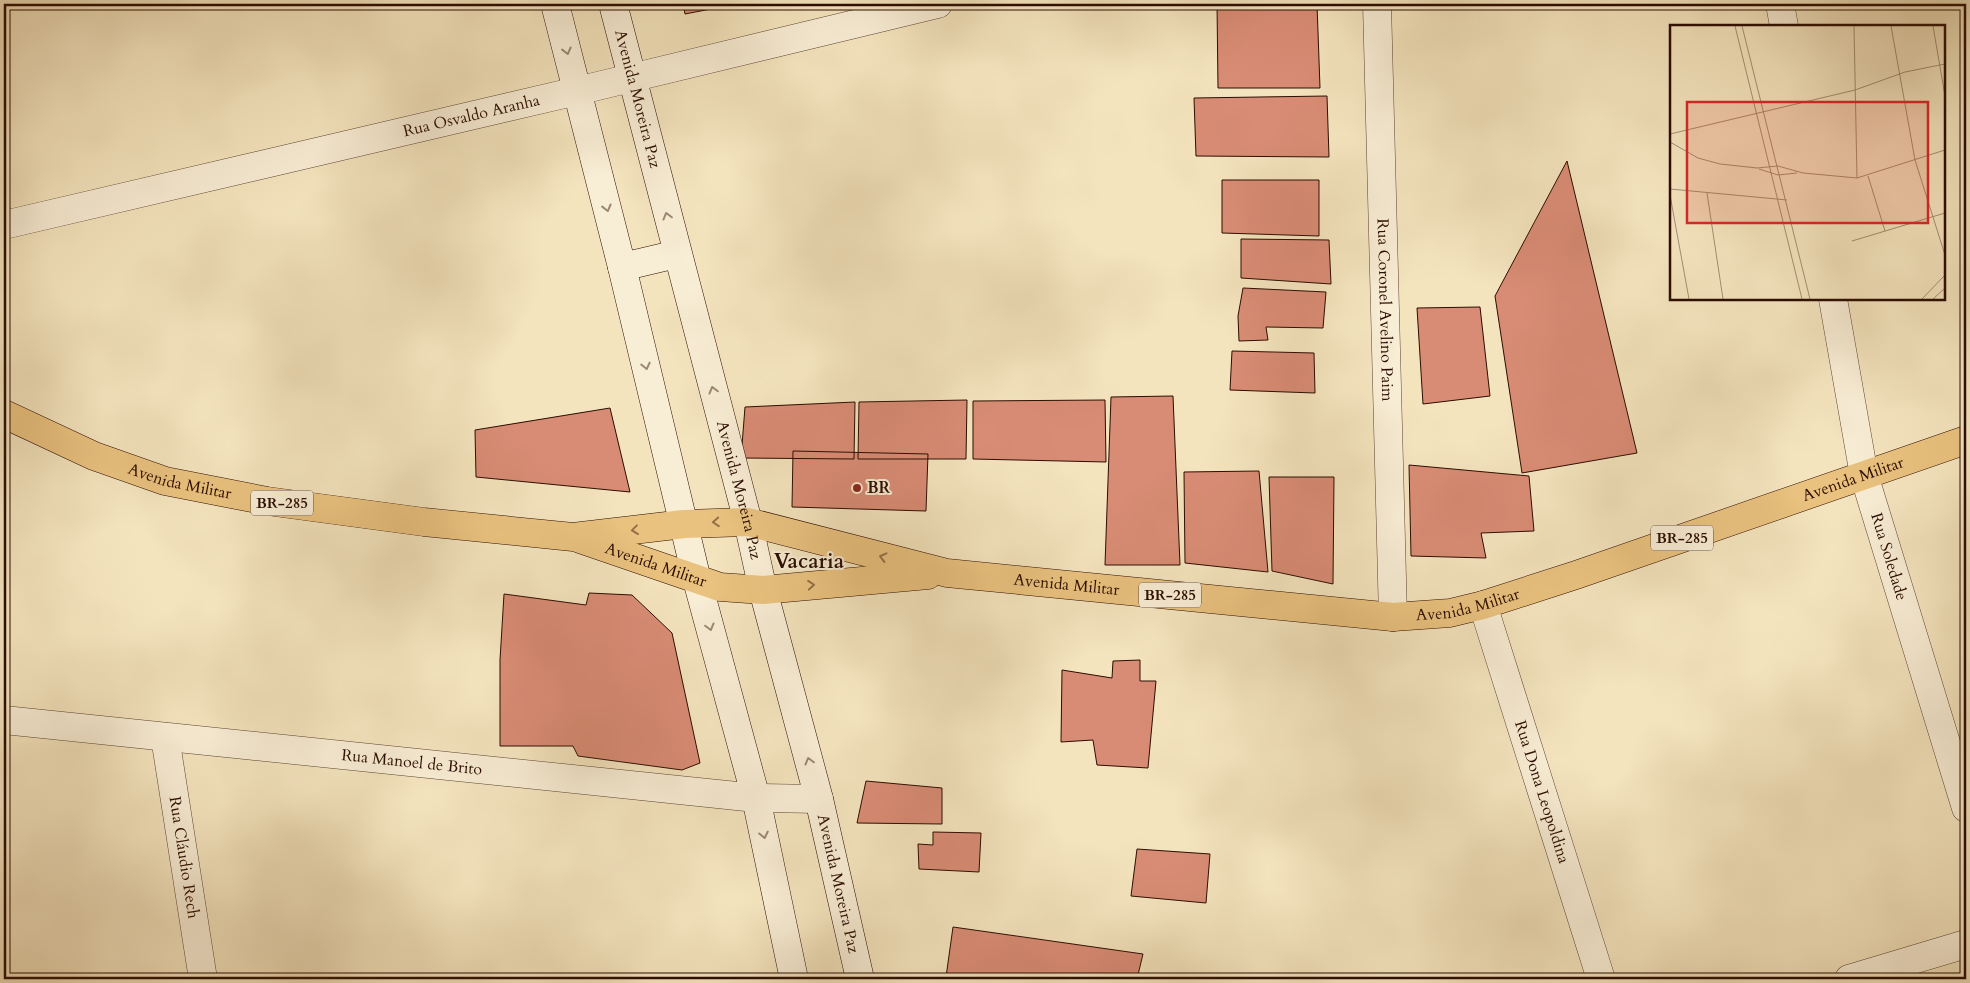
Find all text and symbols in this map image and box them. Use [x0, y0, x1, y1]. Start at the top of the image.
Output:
inset map [1670, 25, 1945, 300]
street label: Avenida Moreira Paz [609, 27, 666, 170]
one-way arrow [561, 47, 572, 56]
street label: Rua Osvaldo Aranha [401, 89, 542, 142]
one-way arrow [601, 204, 612, 213]
one-way arrow [663, 213, 673, 221]
street label: Rua Coronel Avelino Paim [1372, 218, 1398, 402]
one-way arrow [640, 362, 651, 371]
one-way arrow [708, 386, 719, 395]
street label: Avenida Moreira Paz [711, 418, 767, 561]
street label: Avenida Militar [1799, 451, 1907, 507]
street label: Avenida Militar [125, 458, 233, 505]
place label: BR [867, 477, 891, 499]
marker: BR [851, 482, 863, 494]
road number: BR-285 [251, 490, 313, 516]
street label: Rua Soledade [1865, 510, 1913, 603]
one-way arrow [711, 517, 719, 528]
one-way arrow [631, 524, 639, 535]
road number: BR-285 [1651, 526, 1713, 550]
street label: Avenida Militar [602, 537, 710, 593]
district label: Vacaria [774, 547, 845, 576]
one-way arrow [879, 552, 888, 563]
street label: Avenida Militar [1013, 569, 1121, 601]
one-way arrow [807, 580, 815, 591]
road number: BR-285 [1139, 582, 1201, 608]
street label: Avenida Militar [1415, 583, 1523, 626]
one-way arrow [704, 623, 714, 631]
street label: Rua Dona Leopoldina [1509, 718, 1575, 866]
street label: Rua Manoel de Brito [340, 744, 484, 781]
one-way arrow [804, 757, 815, 766]
street label: Rua Cláudio Rech [163, 795, 204, 920]
street label: Avenida Moreira Paz [812, 812, 865, 955]
one-way arrow [758, 831, 768, 840]

